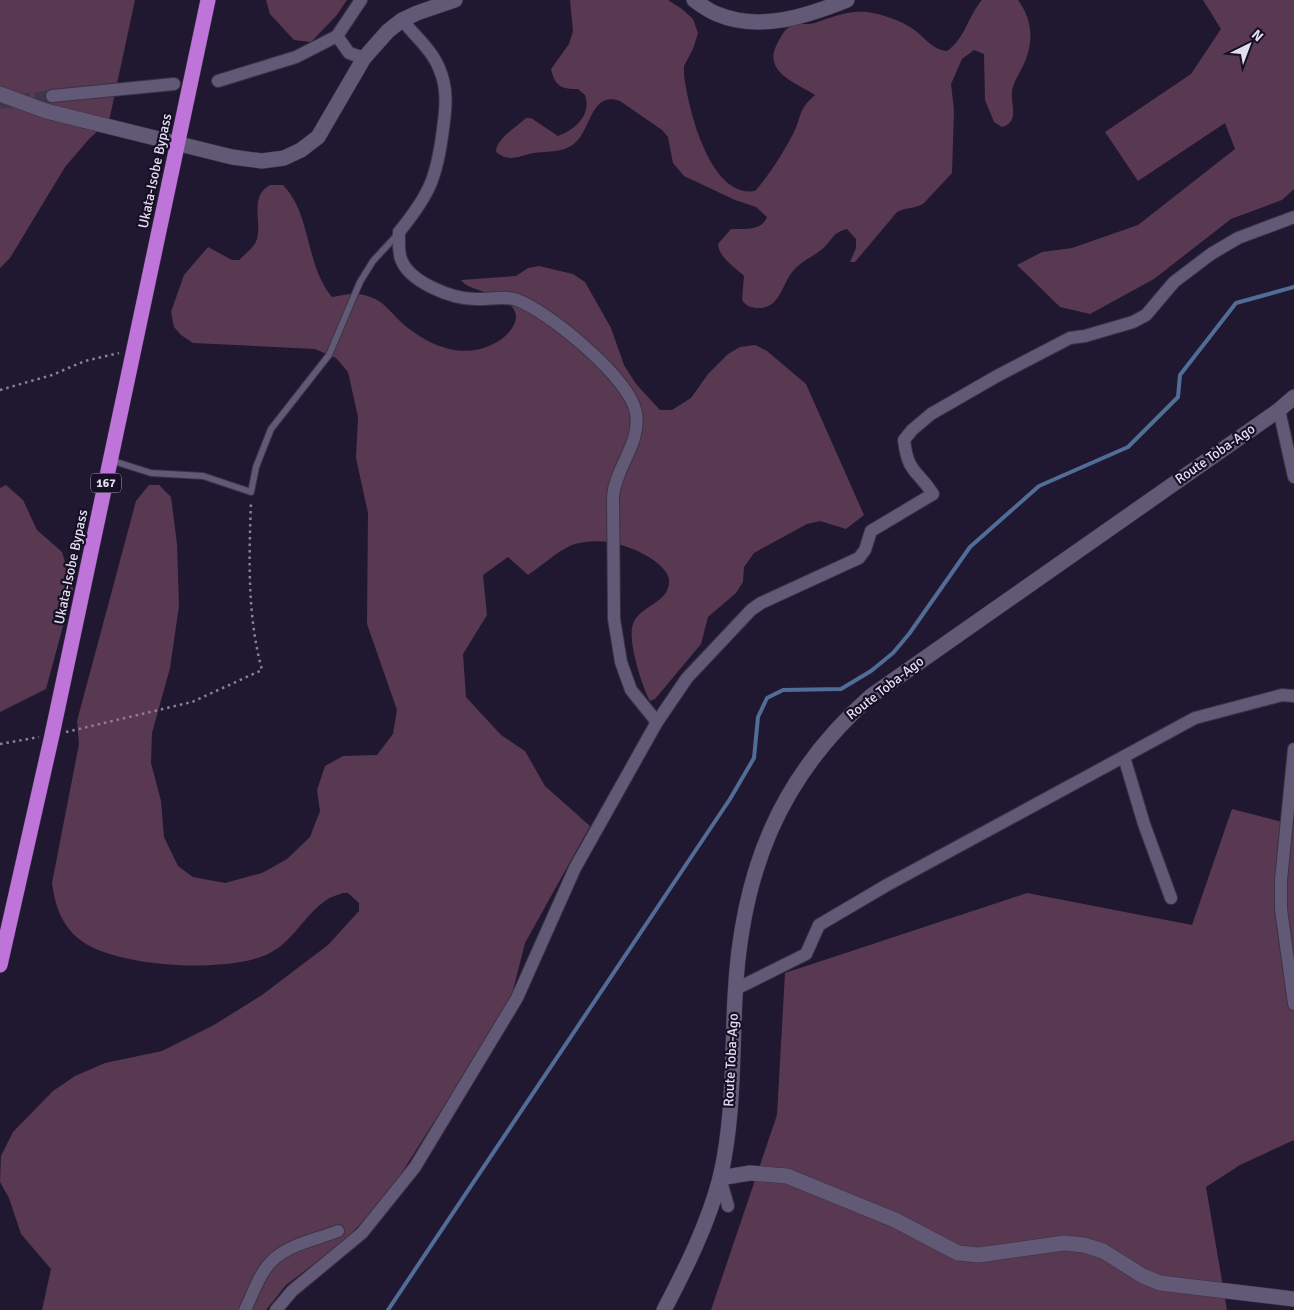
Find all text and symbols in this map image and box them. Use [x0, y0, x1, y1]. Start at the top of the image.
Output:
north arrow [1224, 20, 1274, 70]
text: N [1248, 26, 1267, 45]
street label: Ukata-Isobe Bypass [135, 112, 175, 230]
street label: Route Toba-Ago [1172, 420, 1258, 488]
road number: 167 [91, 473, 121, 492]
street label: Ukata-Isobe Bypass [51, 508, 91, 626]
street label: Route Toba-Ago [843, 653, 927, 723]
street label: Route Toba-Ago [720, 1013, 742, 1107]

